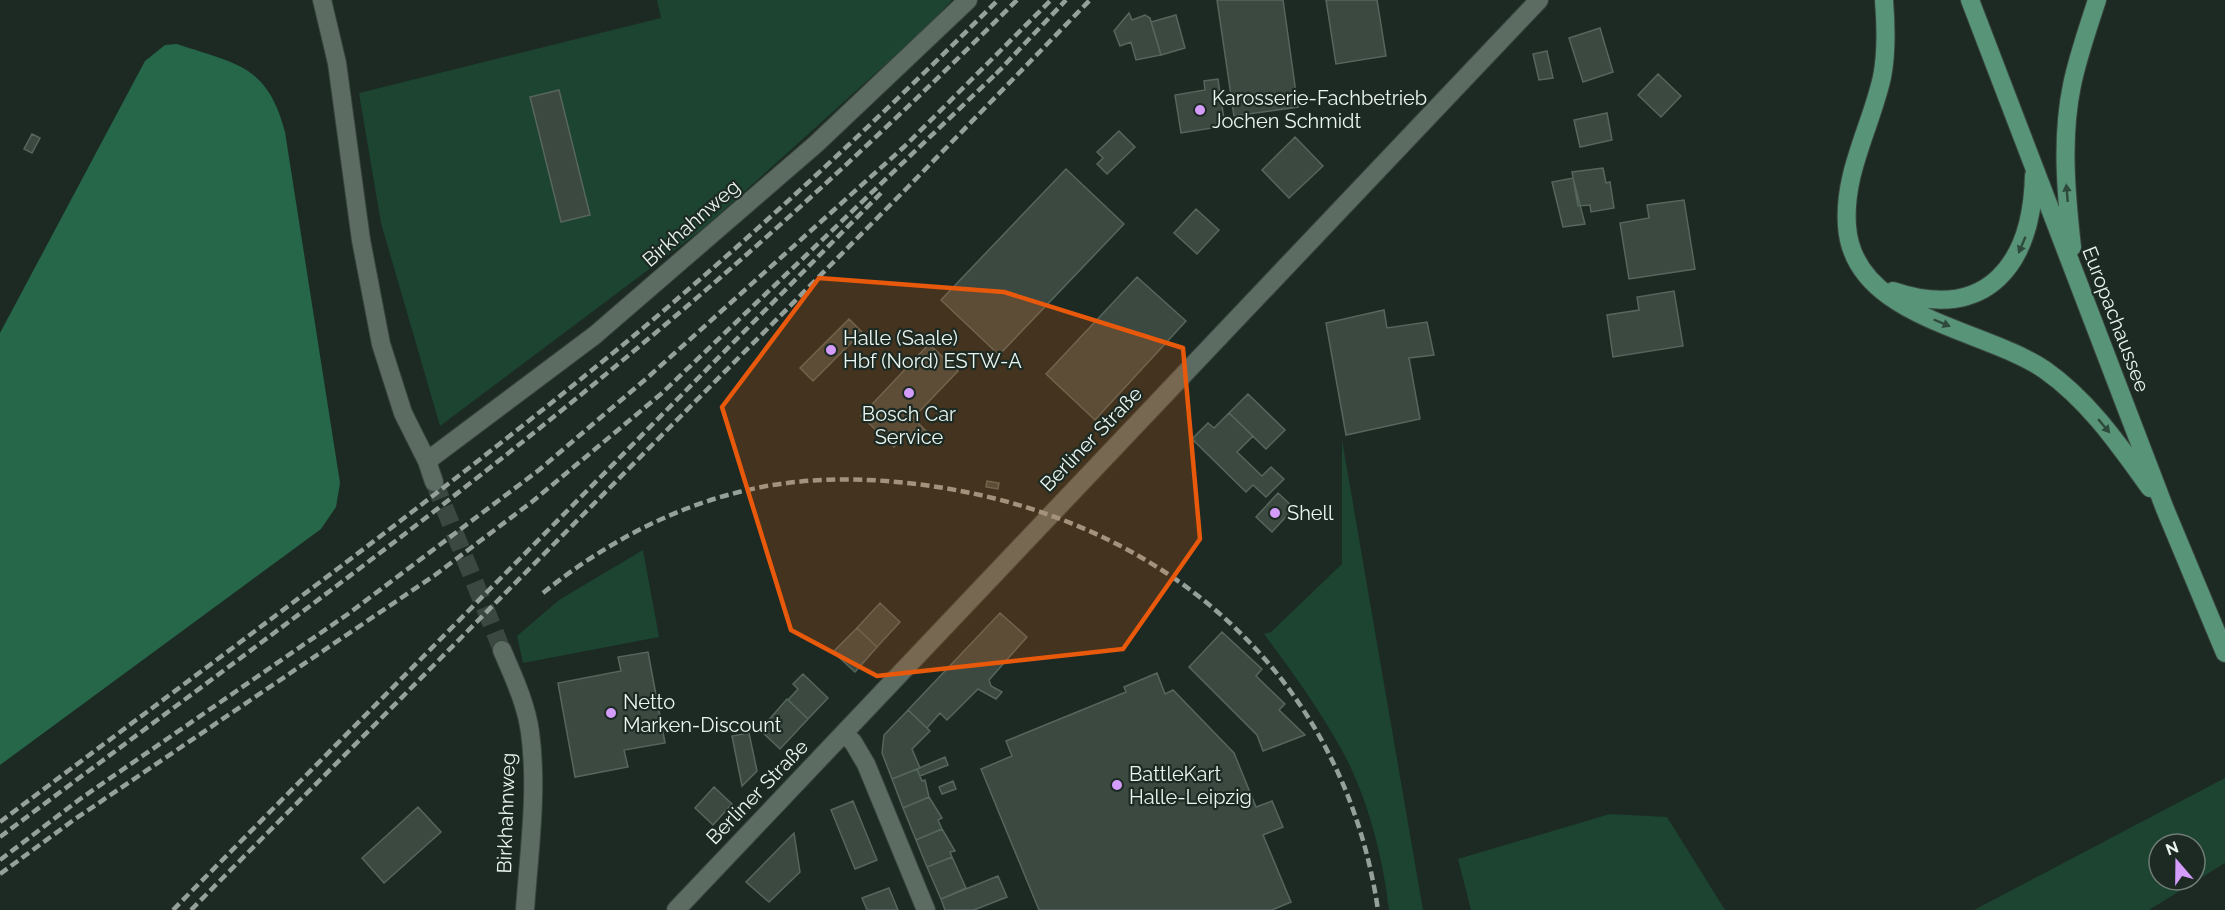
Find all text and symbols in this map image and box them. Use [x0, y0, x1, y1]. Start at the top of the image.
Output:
place label: Karosserie-Fachbetrieb Jochen Schmidt [1212, 86, 1427, 133]
marker: Karosserie-Fachbetrieb Jochen Schmidt [1193, 103, 1207, 117]
street label: Birkhahnweg [637, 174, 745, 272]
one-way arrow [2062, 184, 2071, 203]
one-way arrow [2017, 236, 2027, 254]
street label: Europachaussee [2077, 243, 2155, 395]
one-way arrow [1933, 319, 1951, 328]
place label: Halle (Saale) Hbf (Nord) ESTW-A [843, 326, 1022, 373]
marker: Halle (Saale) Hbf (Nord) ESTW-A [824, 343, 838, 357]
street label: Berliner Straße [1035, 381, 1147, 496]
marker: Bosch Car Service [902, 386, 916, 400]
place label: Bosch Car Service [862, 402, 956, 449]
one-way arrow [2097, 418, 2110, 433]
place label: Shell [1287, 501, 1334, 525]
marker: Shell [1268, 506, 1282, 520]
place label: Netto Marken-Discount [623, 690, 782, 737]
marker: Netto Marken-Discount [604, 706, 618, 720]
street label: Berliner Straße [701, 734, 813, 849]
street label: Birkhahnweg [492, 752, 520, 874]
place label: BattleKart Halle-Leipzig [1129, 762, 1252, 809]
marker: BattleKart Halle-Leipzig [1110, 778, 1124, 792]
north arrow [2147, 832, 2207, 892]
text: N [2163, 837, 2181, 859]

